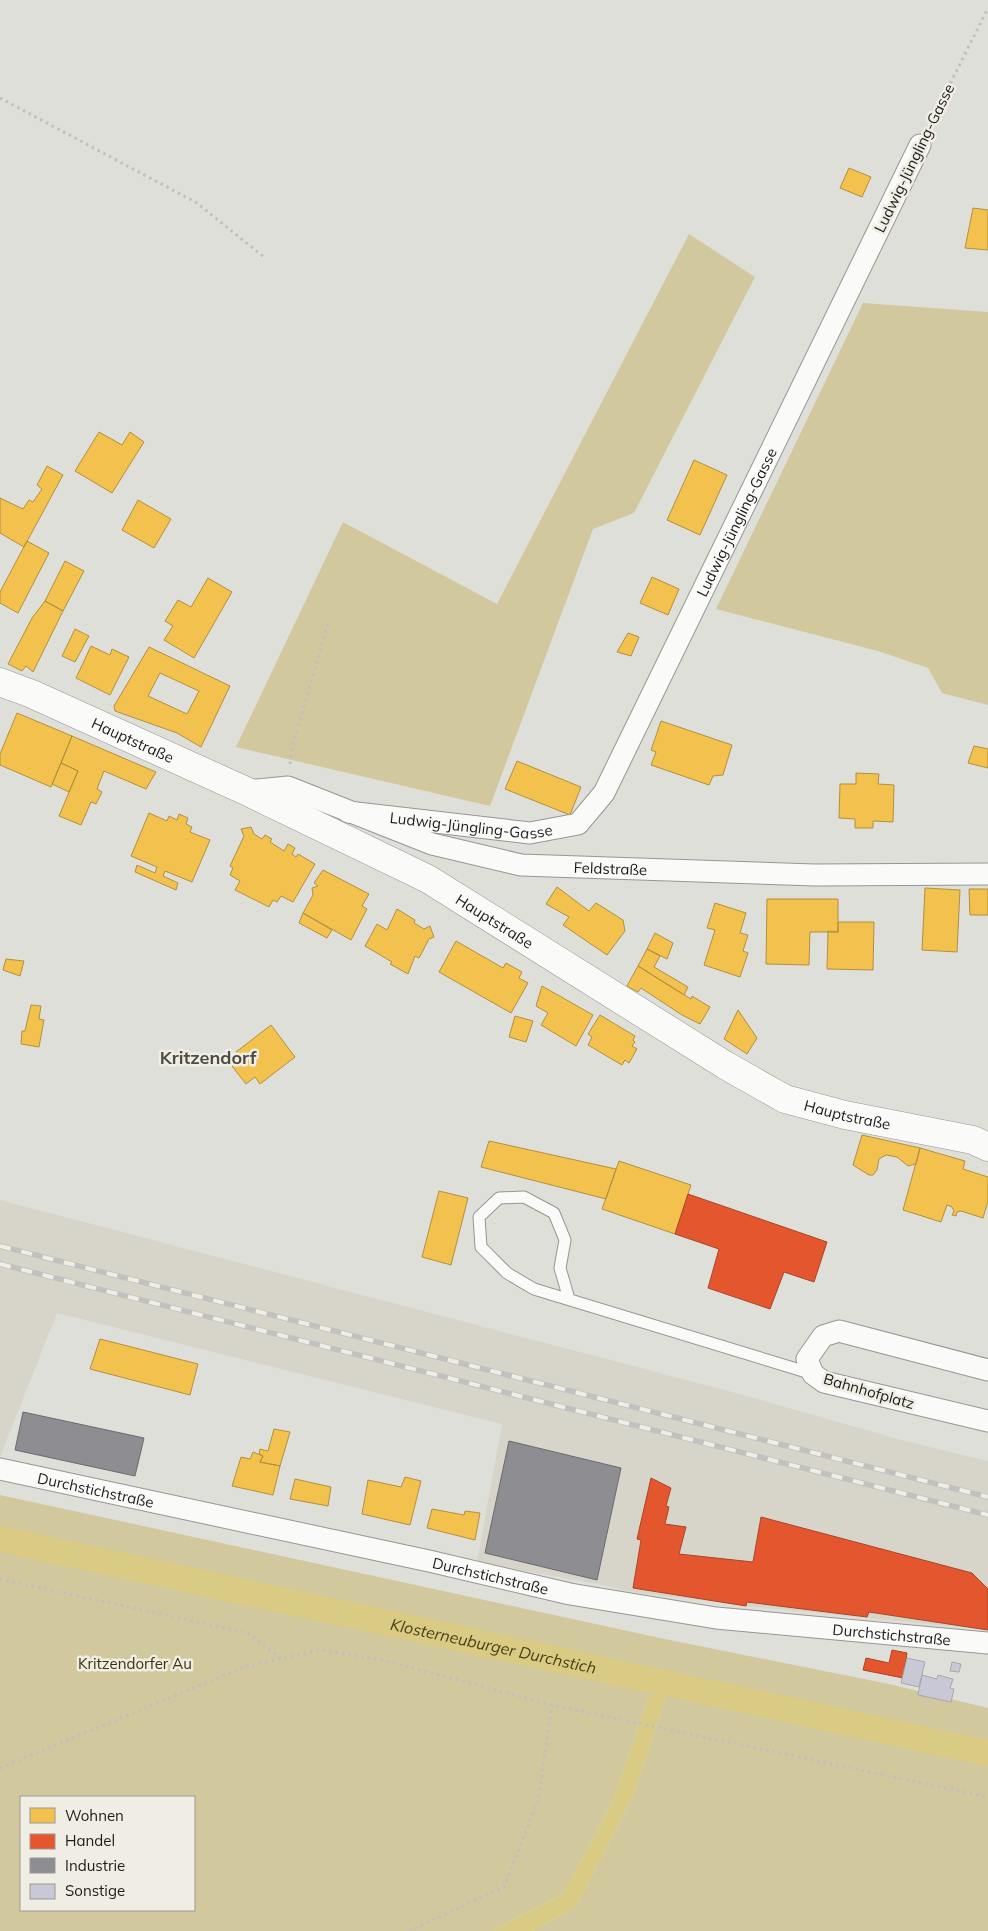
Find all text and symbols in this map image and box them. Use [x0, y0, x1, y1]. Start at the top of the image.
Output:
street label: Ludwig-Jüngling-Gasse [870, 80, 958, 236]
street label: Ludwig-Jüngling-Gasse [692, 444, 780, 600]
street label: Hauptstraße [89, 713, 177, 767]
street label: Ludwig-Jüngling-Gasse [389, 807, 554, 842]
street label: Feldstraße [573, 857, 648, 879]
street label: Hauptstraße [452, 889, 537, 952]
district label: Kritzendorf [160, 1046, 257, 1069]
street label: Hauptstraße [802, 1095, 892, 1133]
street label: Bahnhofplatz [821, 1369, 917, 1413]
street label: Durchstichstraße [36, 1468, 156, 1511]
street label: Durchstichstraße [431, 1553, 551, 1598]
water label: Klosterneuburger Durchstich [389, 1614, 598, 1678]
street label: Durchstichstraße [832, 1619, 952, 1649]
park label: Kritzendorfer Au [78, 1654, 192, 1673]
legend [20, 1796, 195, 1911]
text: Wohnen [65, 1806, 124, 1825]
text: Handel [65, 1831, 115, 1850]
text: Industrie [65, 1856, 125, 1875]
text: Sonstige [65, 1881, 125, 1900]

